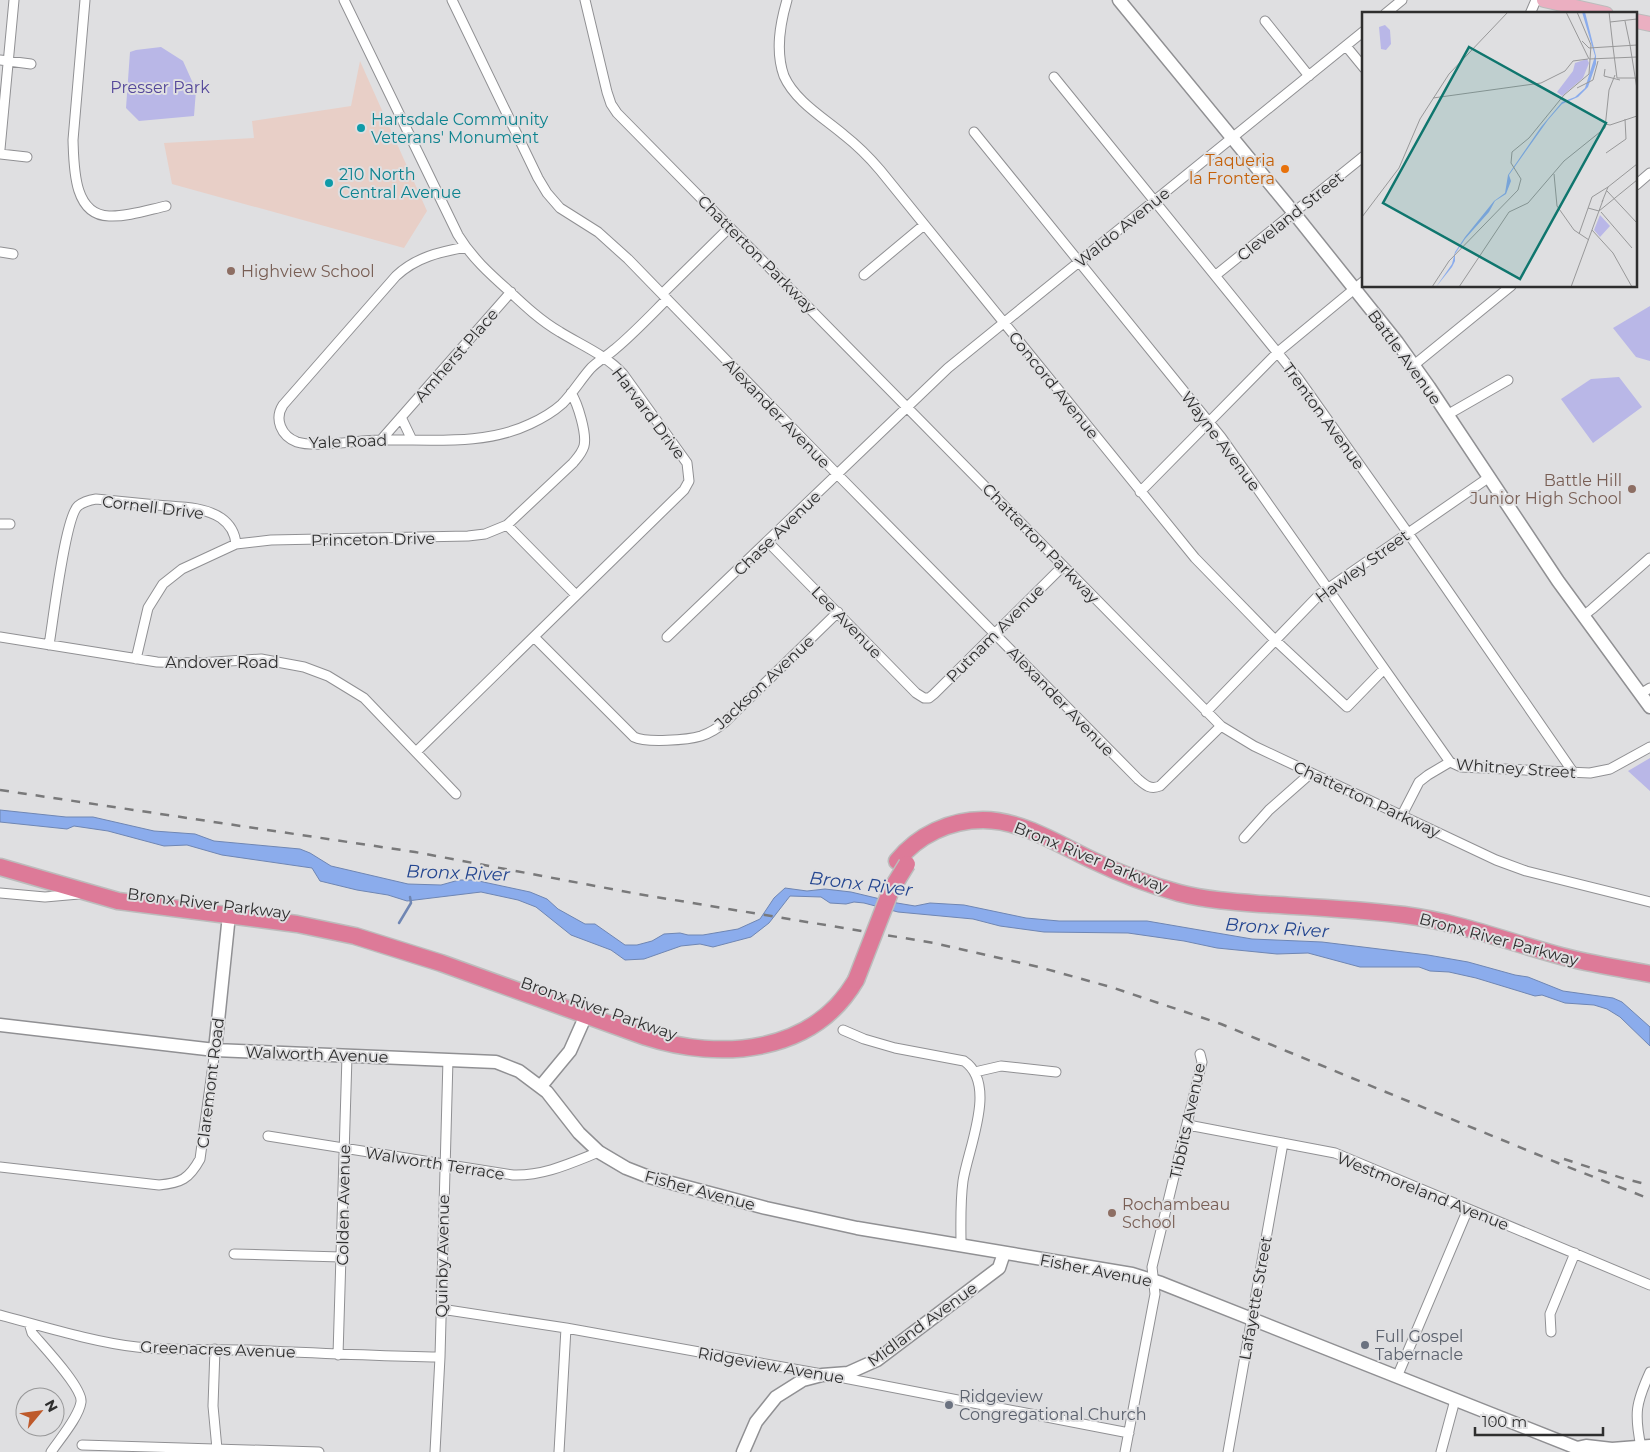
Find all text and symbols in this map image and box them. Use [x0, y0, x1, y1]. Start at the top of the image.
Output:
inset map [1362, 12, 1638, 288]
park label: Presser Park [110, 78, 210, 97]
place label: Hartsdale Community Veterans' Monument [371, 110, 548, 147]
marker: Hartsdale Community Veterans' Monument [355, 122, 367, 134]
place label: Taqueria la Frontera [1189, 151, 1275, 188]
marker: Taqueria la Frontera [1279, 163, 1291, 175]
place label: 210 North Central Avenue [339, 165, 461, 202]
street label: Cleveland Street [1233, 167, 1348, 265]
marker: 210 North Central Avenue [323, 177, 335, 189]
street label: Waldo Avenue [1071, 183, 1173, 271]
street label: Chatterton Parkway [694, 191, 820, 318]
place label: Highview School [241, 262, 375, 281]
marker: Highview School [225, 265, 237, 277]
street label: Amherst Place [411, 305, 502, 406]
street label: Battle Avenue [1364, 306, 1445, 409]
street label: Concord Avenue [1005, 328, 1103, 443]
street label: Alexander Avenue [719, 354, 834, 472]
street label: Trenton Avenue [1279, 359, 1369, 473]
street label: Harvard Drive [608, 364, 689, 463]
street label: Wayne Avenue [1177, 388, 1264, 495]
street label: Yale Road [308, 431, 388, 452]
place label: Battle Hill Junior High School [1469, 471, 1622, 508]
street label: Chatterton Parkway [978, 479, 1103, 607]
marker: Battle Hill Junior High School [1626, 483, 1638, 495]
street label: Chase Avenue [730, 487, 825, 580]
street label: Cornell Drive [101, 492, 205, 523]
street label: Hawley Street [1312, 526, 1413, 607]
street label: Princeton Drive [311, 529, 435, 550]
street label: Putnam Avenue [942, 580, 1048, 686]
street label: Lee Avenue [807, 582, 886, 662]
street label: Jackson Avenue [710, 631, 818, 734]
street label: Alexander Avenue [1003, 642, 1118, 760]
street label: Andover Road [165, 653, 279, 672]
street label: Whitney Street [1455, 755, 1577, 782]
street label: Chatterton Parkway [1291, 757, 1443, 842]
street label: Bronx River Parkway [1011, 818, 1171, 897]
water label: Bronx River [406, 860, 511, 886]
water label: Bronx River [808, 867, 915, 901]
street label: Bronx River Parkway [126, 884, 292, 923]
street label: Bronx River Parkway [1417, 909, 1581, 970]
water label: Bronx River [1224, 913, 1330, 943]
street label: Bronx River Parkway [518, 973, 680, 1044]
street label: Claremont Road [193, 1017, 228, 1149]
street label: Walworth Avenue [245, 1043, 389, 1066]
street label: Tibbits Avenue [1166, 1061, 1209, 1181]
street label: Walworth Terrace [364, 1143, 506, 1184]
street label: Colden Avenue [333, 1144, 354, 1266]
street label: Westmoreland Avenue [1334, 1148, 1512, 1235]
street label: Fisher Avenue [642, 1167, 757, 1214]
street label: Quinby Avenue [432, 1194, 453, 1318]
place label: Rochambeau School [1122, 1195, 1230, 1232]
marker: Rochambeau School [1106, 1207, 1118, 1219]
street label: Lafayette Street [1235, 1234, 1276, 1362]
street label: Fisher Avenue [1038, 1250, 1154, 1291]
street label: Midland Avenue [864, 1278, 981, 1370]
place label: Full Gospel Tabernacle [1375, 1327, 1463, 1364]
street label: Greenacres Avenue [140, 1337, 296, 1362]
marker: Full Gospel Tabernacle [1359, 1339, 1371, 1351]
street label: Ridgeview Avenue [696, 1343, 846, 1388]
north arrow [15, 1387, 65, 1437]
place label: Ridgeview Congregational Church [959, 1387, 1146, 1424]
text: N [41, 1396, 62, 1415]
marker: Ridgeview Congregational Church [943, 1399, 955, 1411]
scale bar [1475, 1404, 1602, 1436]
text: 100 m [1482, 1412, 1527, 1431]

